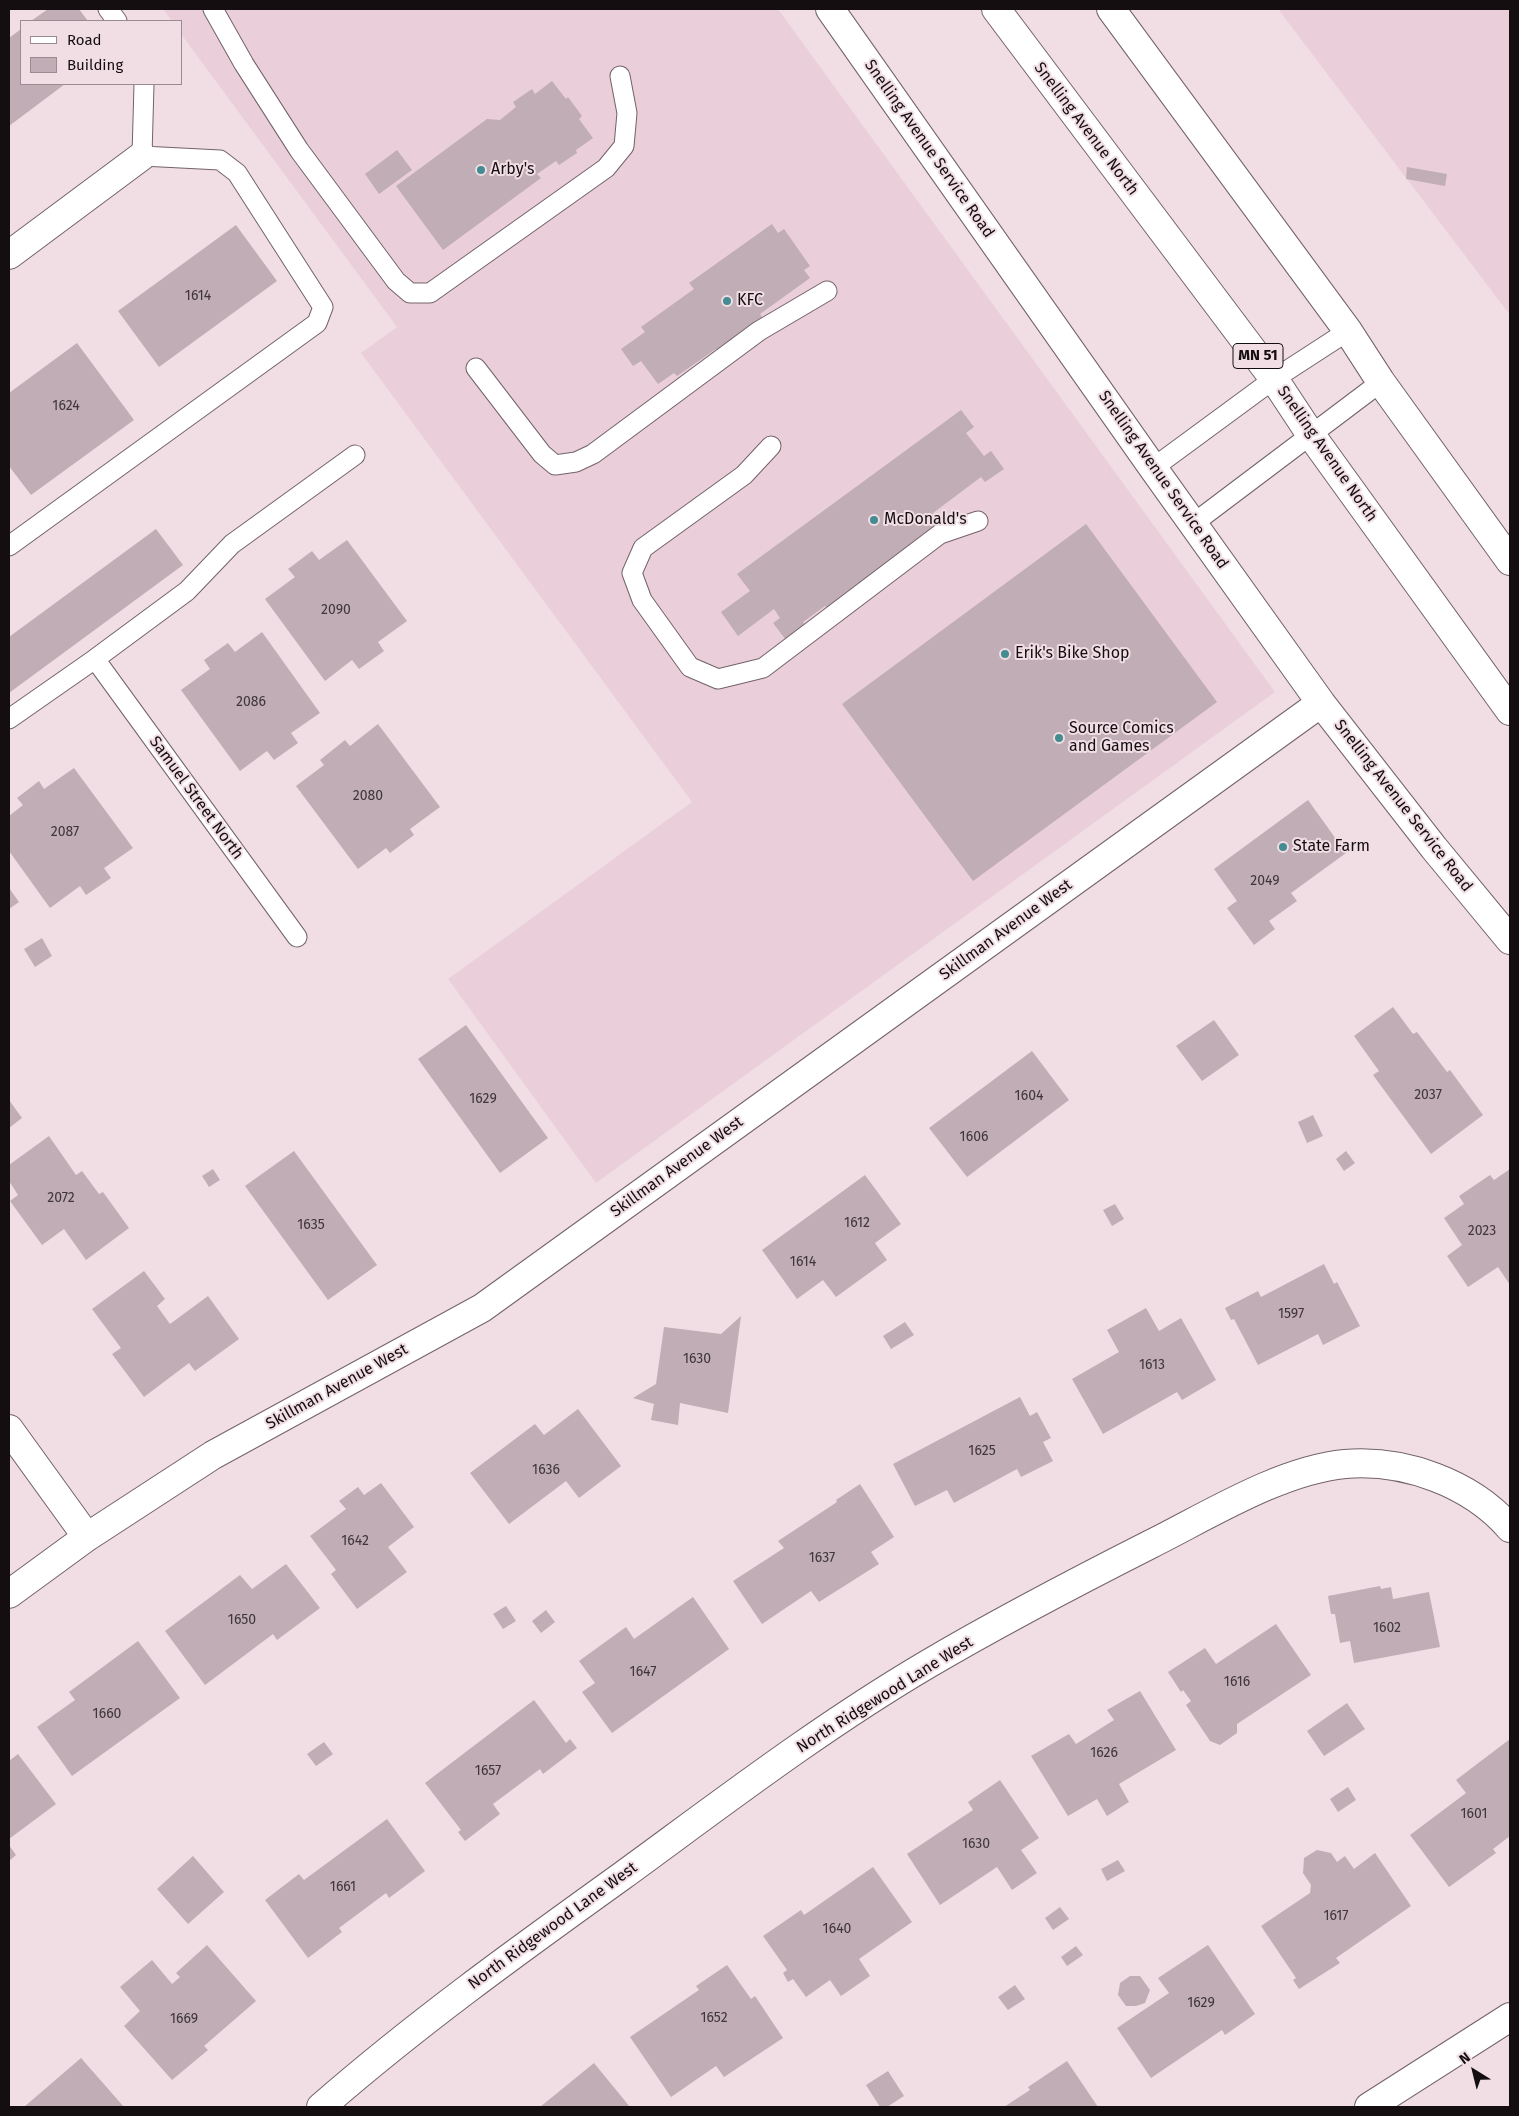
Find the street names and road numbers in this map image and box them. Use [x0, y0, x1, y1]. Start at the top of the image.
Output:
street label: Snelling Avenue Service Road [860, 56, 998, 242]
street label: Snelling Avenue North [1030, 59, 1142, 199]
road number: MN 51 [1233, 344, 1283, 368]
street label: Snelling Avenue North [1273, 382, 1381, 526]
street label: Snelling Avenue Service Road [1094, 387, 1232, 573]
street label: Snelling Avenue Service Road [1330, 716, 1476, 896]
street label: Samuel Street North [145, 733, 247, 863]
street label: Skillman Avenue West [936, 875, 1076, 985]
street label: Skillman Avenue West [607, 1112, 747, 1222]
street label: Skillman Avenue West [263, 1340, 411, 1434]
street label: North Ridgewood Lane West [793, 1633, 977, 1757]
street label: North Ridgewood Lane West [465, 1858, 641, 1994]

